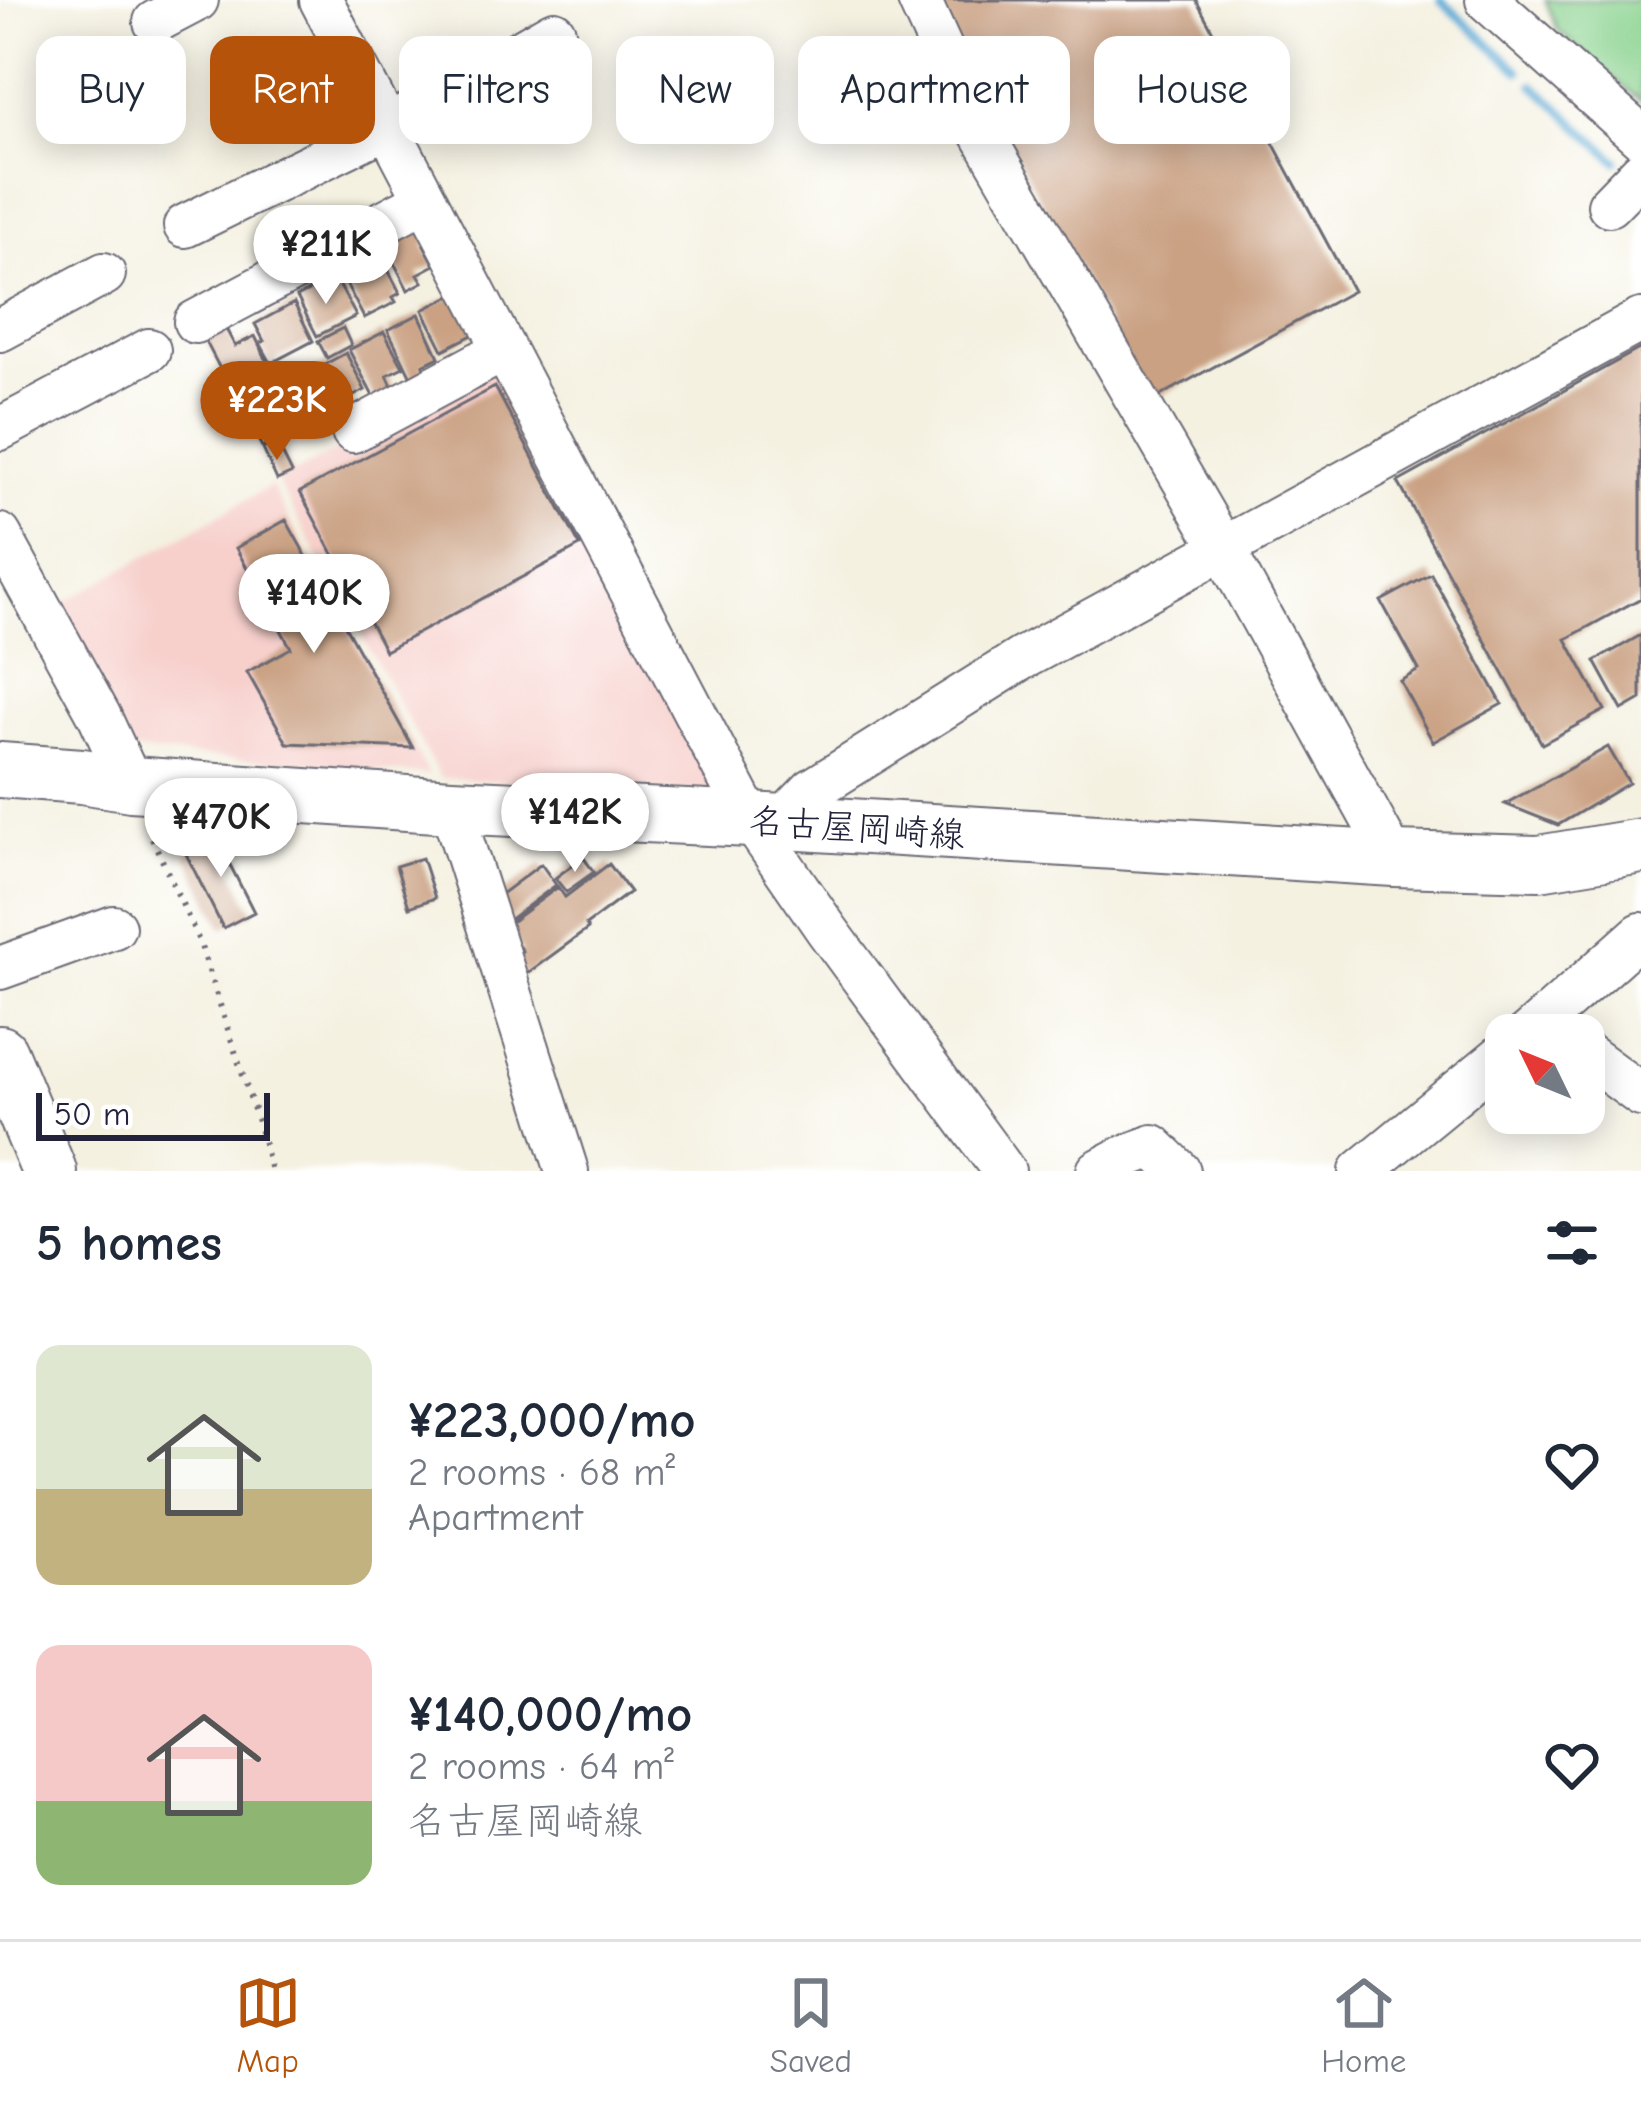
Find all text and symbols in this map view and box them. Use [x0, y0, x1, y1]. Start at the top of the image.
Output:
chip: Buy [36, 36, 186, 144]
chip: Rent [210, 36, 375, 144]
chip: Filters [399, 36, 592, 144]
chip: New [616, 36, 774, 144]
chip: Apartment [798, 36, 1070, 144]
chip: House [1094, 36, 1290, 144]
pin: ¥211K [242, 205, 410, 307]
text: ¥211K [280, 221, 372, 266]
pin: ¥223K [193, 361, 361, 463]
text: ¥223K [227, 377, 327, 422]
pin: ¥140K [230, 554, 398, 656]
text: ¥140K [266, 570, 362, 615]
pin: ¥142K [491, 773, 659, 875]
pin: ¥470K [137, 778, 305, 880]
text: ¥142K [528, 789, 622, 834]
text: ¥470K [171, 794, 271, 839]
street label: 名古屋岡崎線 [748, 801, 966, 856]
north arrow [1485, 1014, 1605, 1134]
map controls [1485, 1014, 1605, 1134]
scale bar [36, 1087, 270, 1140]
text: 50 m [54, 1095, 130, 1133]
icon: filters [1539, 1210, 1605, 1276]
text: 5 homes [36, 1214, 222, 1273]
text: ¥223,000/mo [408, 1391, 696, 1450]
icon: home [132, 1393, 276, 1537]
icon: heart [1539, 1432, 1605, 1498]
text: 2 rooms · 68 m² [408, 1450, 675, 1495]
text: Apartment [408, 1495, 583, 1540]
text: ¥140,000/mo [408, 1685, 692, 1744]
icon: home [132, 1693, 276, 1837]
icon: heart [1539, 1732, 1605, 1798]
text: 2 rooms · 64 m² [408, 1744, 674, 1789]
text: 名古屋岡崎線 [408, 1799, 642, 1844]
tab: Map [235, 1970, 301, 2080]
tab: Saved [770, 1970, 852, 2080]
tab: Home [1321, 1970, 1406, 2080]

